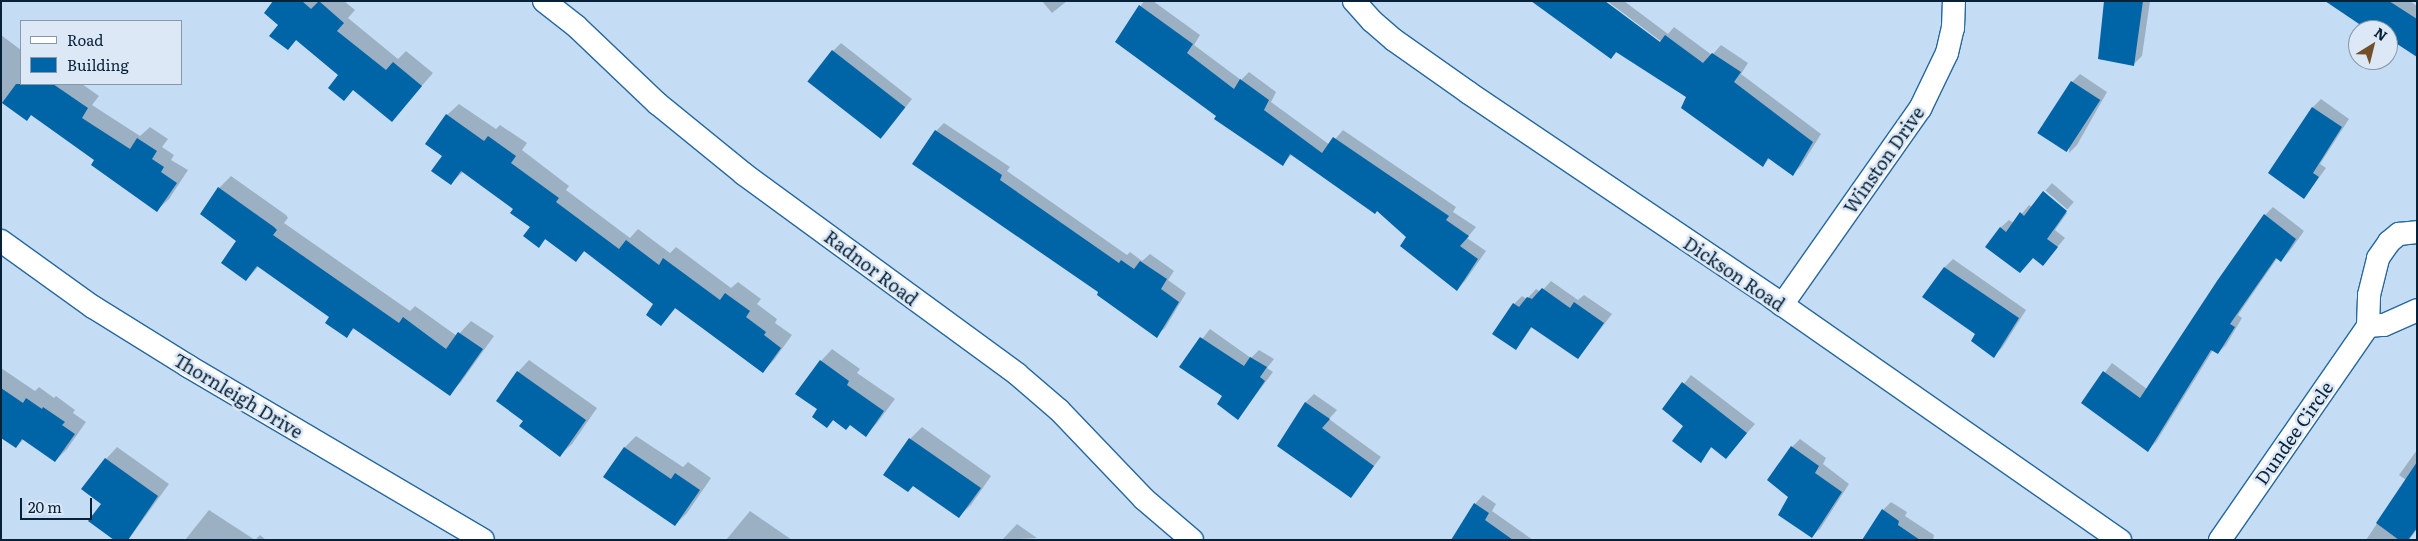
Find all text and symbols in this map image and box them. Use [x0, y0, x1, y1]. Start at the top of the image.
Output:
legend [20, 20, 182, 85]
north arrow [2348, 20, 2398, 70]
text: N [2371, 22, 2392, 45]
text: Road [67, 28, 103, 51]
text: Building [67, 53, 129, 76]
street label: Winston Drive [1839, 102, 1929, 218]
street label: Radnor Road [820, 226, 922, 310]
street label: Dickson Road [1679, 232, 1789, 316]
street label: Thornleigh Drive [170, 349, 306, 443]
street label: Dundee Circle [2250, 377, 2338, 489]
scale bar [22, 488, 95, 520]
text: 20 m [28, 495, 62, 518]

